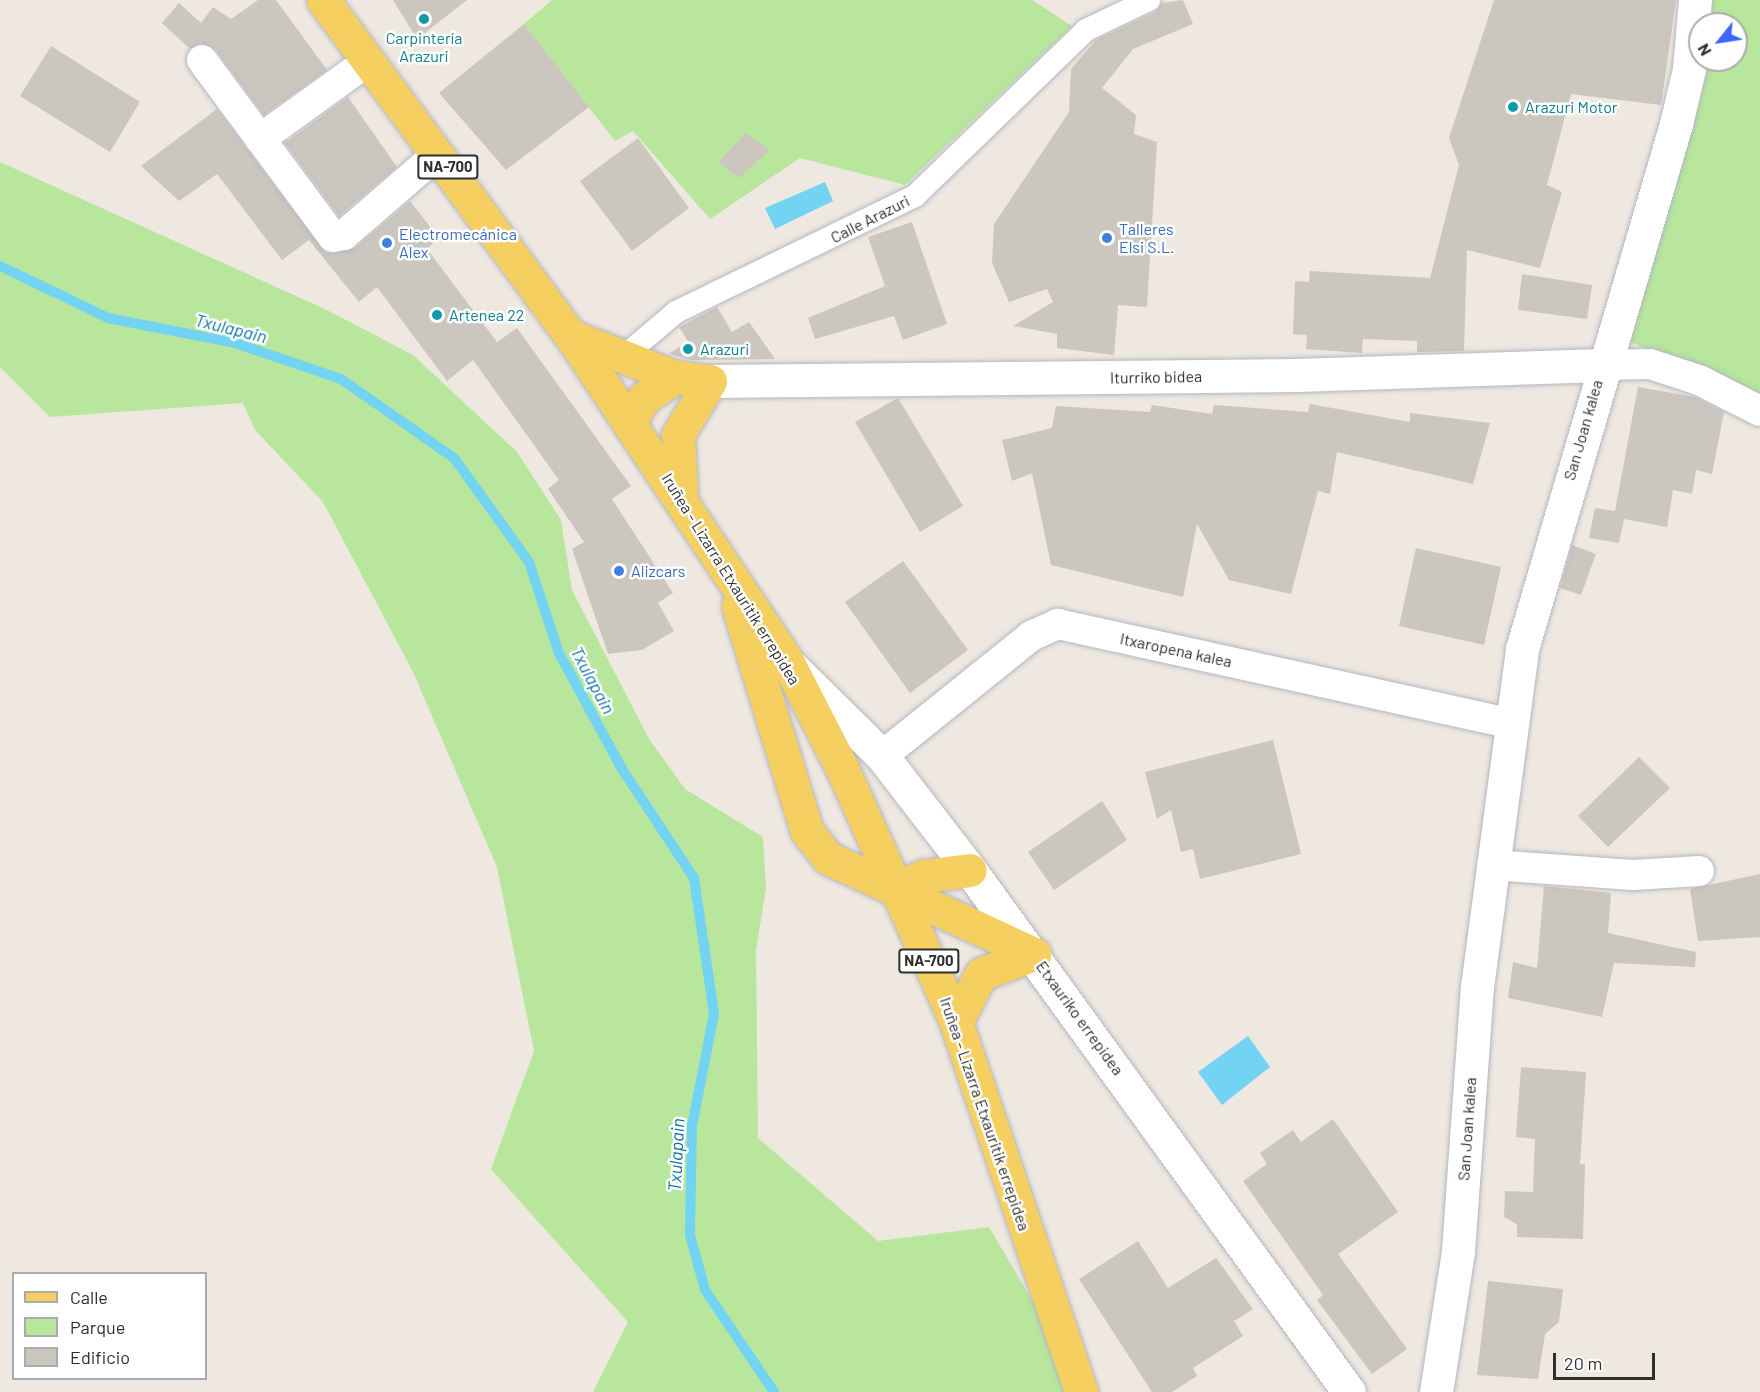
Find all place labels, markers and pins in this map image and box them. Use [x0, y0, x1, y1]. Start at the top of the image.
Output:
marker: Carpintería Arazuri [417, 12, 431, 26]
place label: Carpintería Arazuri [386, 28, 462, 66]
place label: Arazuri Motor [1525, 97, 1618, 117]
marker: Arazuri Motor [1506, 100, 1520, 114]
place label: Talleres Elsi S.L. [1119, 219, 1174, 257]
place label: Electromecánica Alex [399, 224, 517, 262]
marker: Talleres Elsi S.L. [1100, 231, 1114, 245]
marker: Electromecánica Alex [380, 236, 394, 250]
place label: Artenea 22 [449, 305, 524, 325]
marker: Artenea 22 [430, 308, 444, 322]
place label: Arazuri [700, 339, 749, 359]
marker: Arazuri [681, 342, 695, 356]
place label: Alizcars [631, 561, 686, 581]
marker: Alizcars [612, 564, 626, 578]

